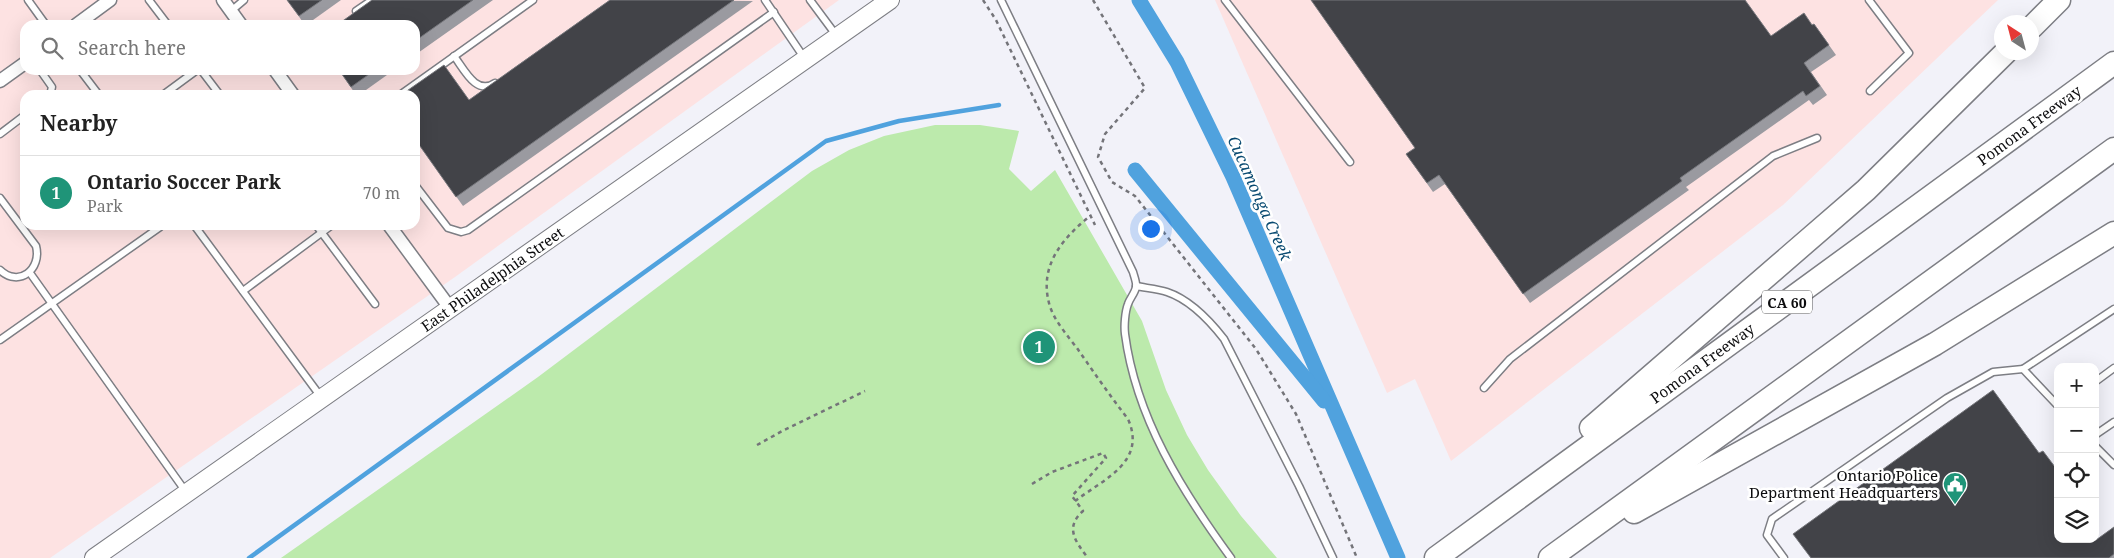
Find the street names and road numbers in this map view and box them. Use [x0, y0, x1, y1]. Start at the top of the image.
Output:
street label: Pomona Freeway [1973, 80, 2085, 170]
street label: East Philadelphia Street [417, 222, 567, 336]
road number: CA 60 [1762, 290, 1812, 314]
street label: Pomona Freeway [1646, 318, 1758, 408]

